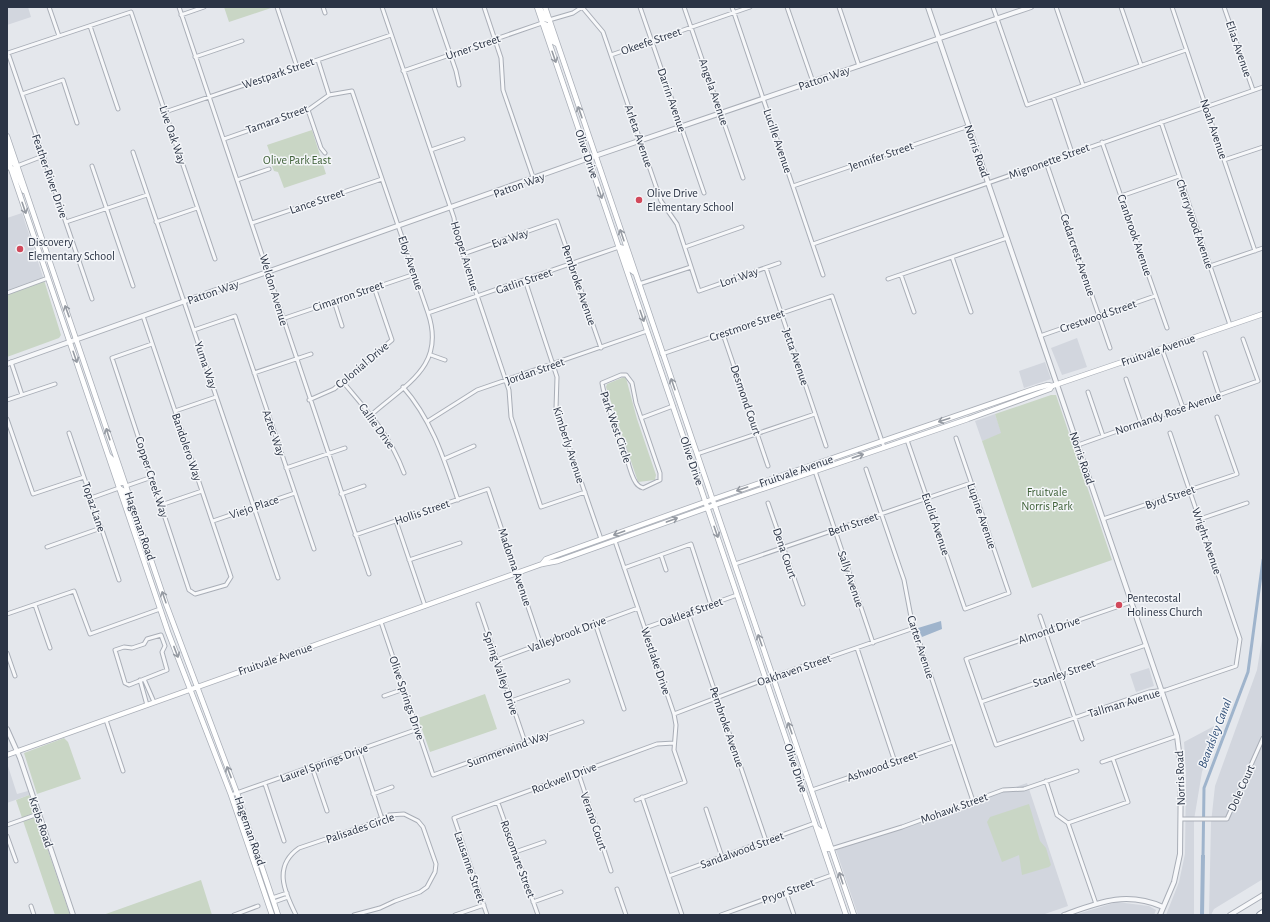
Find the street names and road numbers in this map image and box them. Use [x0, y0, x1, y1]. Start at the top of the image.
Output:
street label: Elias Avenue [1224, 19, 1254, 79]
street label: Okeefe Street [619, 25, 683, 57]
street label: Urner Street [444, 32, 502, 62]
street label: Westpark Street [241, 55, 316, 91]
street label: Angela Avenue [697, 57, 731, 127]
street label: Patton Way [797, 64, 852, 93]
street label: Darrin Avenue [655, 66, 689, 134]
street label: Noah Avenue [1198, 97, 1230, 161]
street label: Tamara Street [244, 102, 310, 136]
street label: Arleta Avenue [623, 103, 655, 169]
street label: Live Oak Way [156, 104, 189, 166]
street label: Lucille Avenue [761, 107, 795, 175]
street label: Norris Road [962, 123, 992, 179]
street label: Olive Drive [573, 128, 601, 180]
street label: Feather River Drive [30, 132, 70, 220]
street label: Jennifer Street [847, 139, 915, 173]
street label: Mignonette Street [1007, 141, 1091, 181]
street label: Patton Way [492, 170, 547, 201]
street label: Cherrywood Avenue [1173, 178, 1216, 271]
street label: Lance Street [288, 186, 346, 216]
street label: Cranbrook Avenue [1115, 193, 1155, 277]
street label: Cedarcrest Avenue [1058, 212, 1098, 298]
street label: Hooper Avenue [449, 220, 481, 292]
street label: Eva Way [490, 226, 530, 251]
street label: Eloy Avenue [395, 234, 426, 292]
street label: Pembroke Avenue [560, 243, 598, 327]
street label: Weldon Avenue [257, 253, 291, 327]
street label: Lori Way [718, 265, 760, 290]
street label: Gatlin Street [494, 266, 554, 296]
street label: Patton Way [186, 278, 241, 307]
street label: Cimarron Street [311, 278, 385, 314]
street label: Crestwood Street [1058, 297, 1138, 335]
street label: Crestmore Street [708, 306, 786, 343]
street label: Jetta Avenue [781, 327, 811, 387]
street label: Fruitvale Avenue [1119, 332, 1197, 368]
street label: Colonial Drive [333, 339, 391, 391]
street label: Yuma Way [191, 340, 220, 391]
street label: Jordan Street [504, 355, 566, 387]
street label: Desmond Court [728, 363, 764, 437]
street label: Normandy Rose Avenue [1113, 389, 1223, 438]
street label: Park West Circle [598, 390, 634, 464]
street label: Callie Drive [357, 401, 397, 451]
street label: Kimberly Avenue [550, 405, 587, 485]
street label: Aztec Way [260, 408, 288, 458]
street label: Bandolero Way [169, 411, 204, 483]
street label: Norris Road [1067, 430, 1097, 486]
street label: Copper Creek Way [132, 435, 171, 519]
street label: Olive Drive [678, 435, 706, 487]
street label: Fruitvale Avenue [757, 453, 835, 489]
street label: Topaz Lane [80, 481, 108, 533]
street label: Lupine Avenue [965, 482, 999, 550]
street label: Byrd Street [1144, 483, 1197, 512]
street label: Hageman Road [123, 490, 157, 562]
street label: Euclid Avenue [920, 491, 952, 557]
street label: Viejo Place [228, 493, 280, 522]
street label: Hollis Street [393, 497, 451, 527]
street label: Wright Avenue [1190, 506, 1224, 576]
street label: Beth Street [826, 510, 880, 538]
street label: Madonna Avenue [496, 526, 534, 608]
street label: Dena Court [771, 526, 799, 580]
street label: Sally Avenue [835, 549, 866, 609]
street label: Oakleaf Street [658, 595, 724, 629]
street label: Valleybrook Drive [526, 614, 608, 655]
street label: Carter Avenue [905, 614, 937, 680]
street label: Almond Drive [1016, 614, 1082, 646]
street label: Westlake Drive [639, 626, 673, 696]
street label: Spring Valley Drive [480, 630, 521, 717]
street label: Fruitvale Avenue [236, 641, 314, 677]
street label: Oakhaven Street [756, 652, 833, 688]
street label: Olive Springs Drive [387, 655, 427, 741]
street label: Stanley Street [1031, 657, 1097, 690]
street label: Pembroke Avenue [708, 685, 746, 769]
street label: Tallman Avenue [1087, 686, 1161, 720]
street label: Summerwind Way [465, 729, 551, 770]
street label: Laurel Springs Drive [278, 742, 370, 784]
street label: Olive Drive [782, 742, 810, 794]
street label: Ashwood Street [845, 748, 919, 784]
street label: Norris Road [1173, 750, 1187, 806]
street label: Rockwell Drive [530, 760, 598, 796]
street label: Dole Court [1225, 763, 1257, 813]
street label: Verano Court [578, 790, 610, 852]
street label: Mohawk Street [919, 790, 989, 826]
street label: Krebs Road [27, 795, 55, 849]
street label: Hageman Road [233, 795, 267, 867]
street label: Palisades Circle [324, 811, 396, 845]
street label: Roscomare Street [498, 819, 538, 900]
street label: Sandalwood Street [699, 829, 786, 871]
street label: Lausanne Street [452, 830, 488, 904]
street label: Pryor Street [760, 876, 816, 907]

